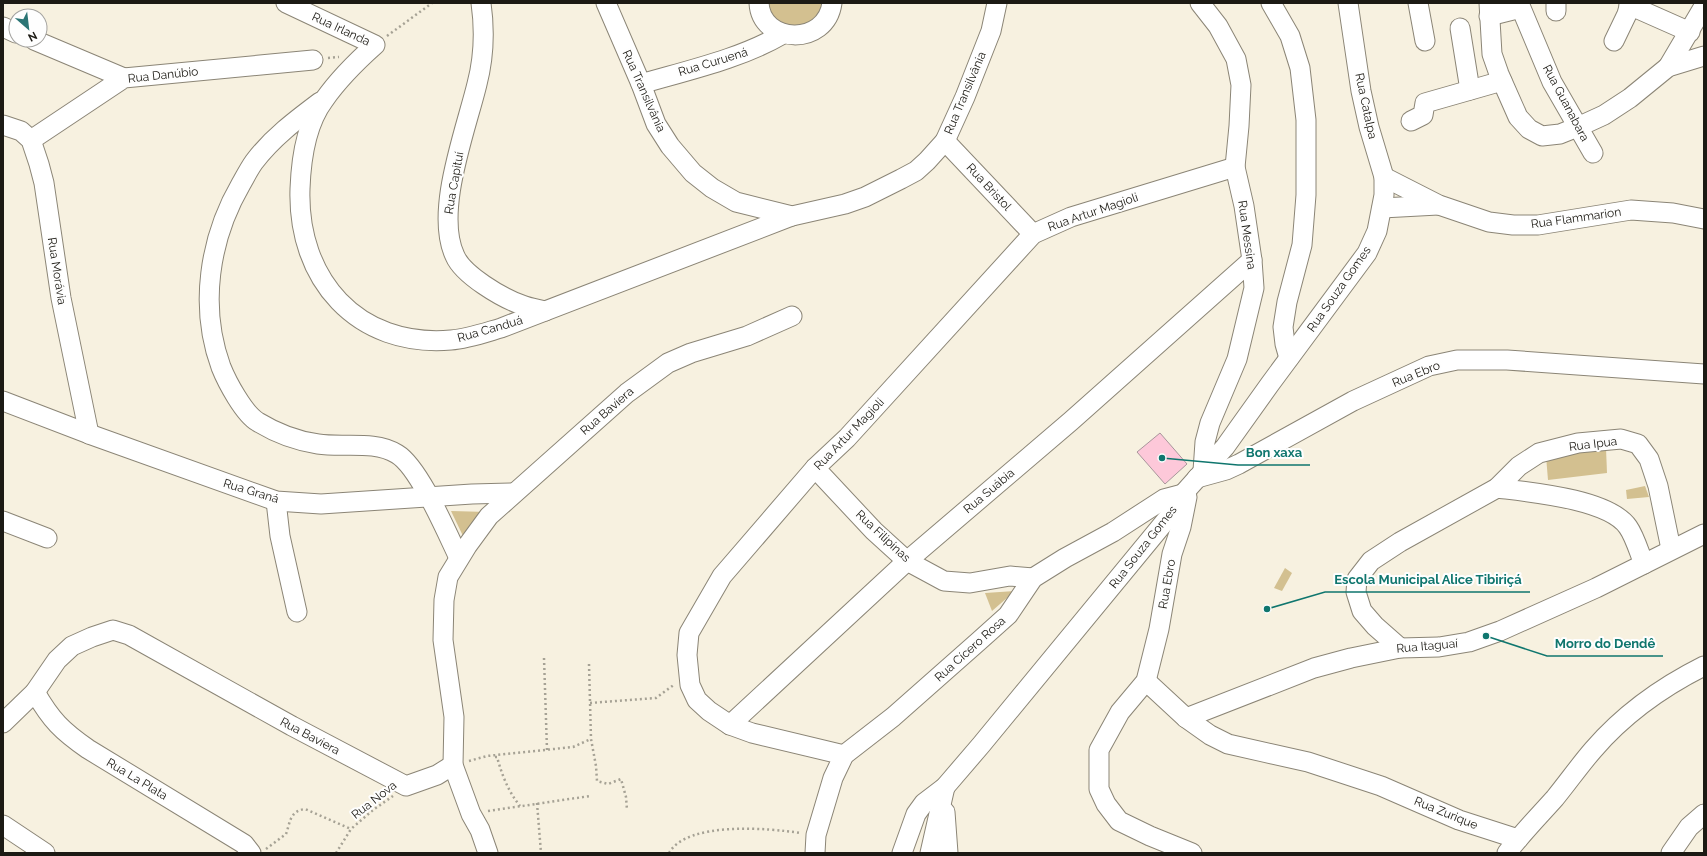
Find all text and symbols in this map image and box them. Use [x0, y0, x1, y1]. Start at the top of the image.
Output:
north arrow [8, 8, 48, 48]
street label: Rua Irlanda [310, 9, 372, 49]
text: N [26, 29, 39, 44]
street label: Rua Curuená [677, 45, 749, 79]
street label: Rua Transilvânia [620, 48, 668, 134]
street label: Rua Transilvânia [941, 50, 989, 136]
street label: Rua Guanabara [1540, 62, 1592, 144]
street label: Rua Danúbio [127, 64, 199, 86]
street label: Rua Catalpa [1352, 72, 1380, 140]
street label: Rua Capituí [442, 150, 466, 215]
street label: Rua Bristol [964, 160, 1015, 214]
street label: Rua Artur Magioli [1046, 190, 1140, 234]
street label: Rua Messina [1235, 200, 1259, 270]
street label: Rua Flammarion [1530, 205, 1622, 231]
street label: Rua Morávia [45, 236, 69, 306]
street label: Rua Souza Gomes [1304, 243, 1374, 334]
street label: Rua Canduá [456, 313, 524, 345]
street label: Rua Ebro [1390, 358, 1442, 390]
street label: Rua Baviera [578, 384, 636, 438]
street label: Rua Artur Magioli [811, 395, 887, 473]
street label: Rua Ipua [1568, 434, 1618, 454]
callout: Bon xaxa [1238, 440, 1310, 465]
text: Bon xaxa [1246, 445, 1303, 460]
street label: Rua Suábia [961, 466, 1017, 516]
street label: Rua Graná [222, 476, 280, 506]
street label: Rua Souza Gomes [1106, 503, 1180, 591]
street label: Rua Filipinas [853, 507, 913, 565]
street label: Rua Ebro [1156, 558, 1178, 610]
callout: Escola Municipal Alice Tibiriçá [1325, 567, 1530, 592]
text: Escola Municipal Alice Tibiriçá [1334, 572, 1522, 587]
street label: Rua Cícero Rosa [932, 614, 1008, 684]
callout: Morro do Dendê [1547, 631, 1663, 656]
street label: Rua Itaguaí [1396, 636, 1459, 656]
text: Morro do Dendê [1555, 636, 1655, 651]
street label: Rua Baviera [278, 714, 342, 758]
street label: Rua La Plata [104, 755, 170, 803]
street label: Rua Nova [349, 778, 399, 822]
street label: Rua Zurique [1412, 794, 1480, 832]

